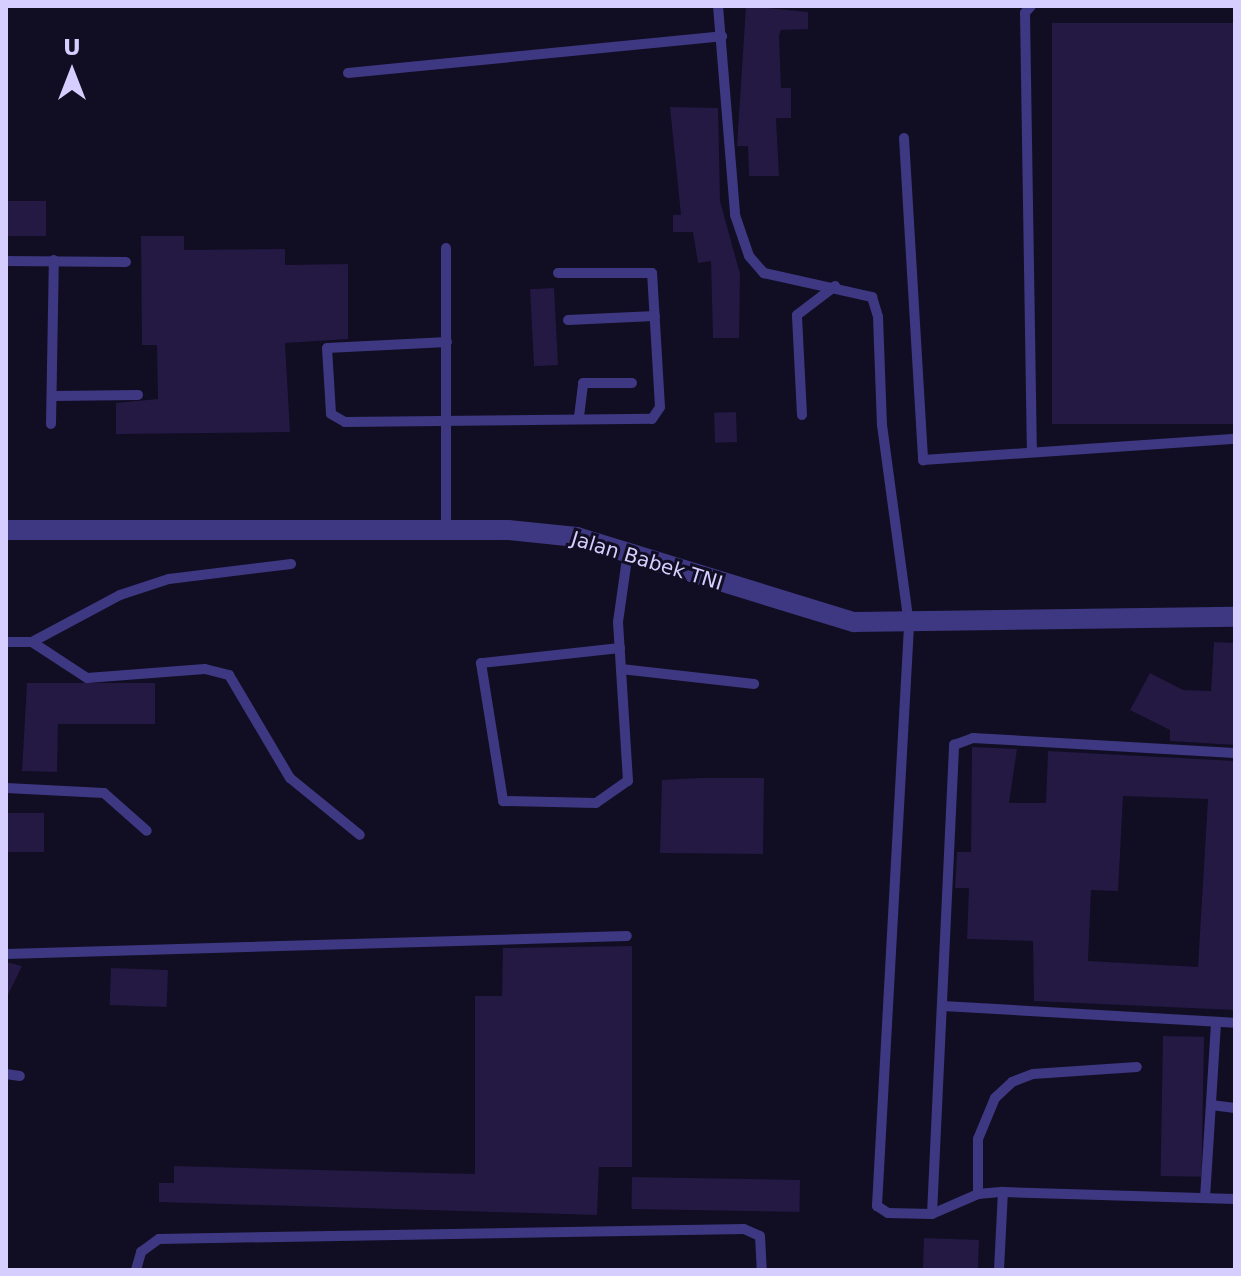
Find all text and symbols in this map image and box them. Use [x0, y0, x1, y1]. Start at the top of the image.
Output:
north arrow [32, 32, 112, 112]
text: U [63, 35, 81, 60]
street label: Jalan Babek TNI [568, 527, 726, 595]

